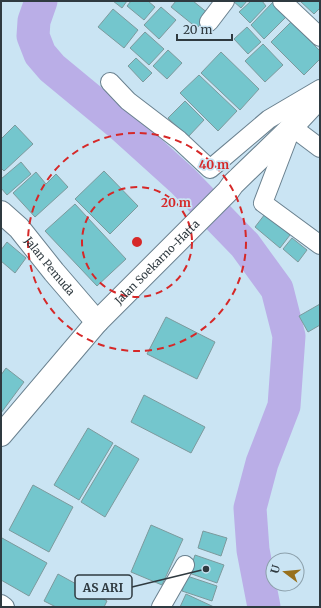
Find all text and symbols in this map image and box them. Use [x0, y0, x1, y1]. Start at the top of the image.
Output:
scale bar [177, 16, 232, 42]
text: 20 m [183, 22, 212, 37]
text: 40 m [199, 157, 229, 172]
text: 20 m [161, 195, 191, 210]
street label: Jalan Soekarno-Hatta [111, 217, 202, 308]
street label: Jalan Pemuda [21, 233, 78, 298]
centre of rings [130, 235, 144, 249]
north arrow [265, 552, 305, 592]
text: U [268, 563, 283, 575]
callout: AS ARI [75, 575, 132, 599]
text: AS ARI [82, 580, 123, 595]

